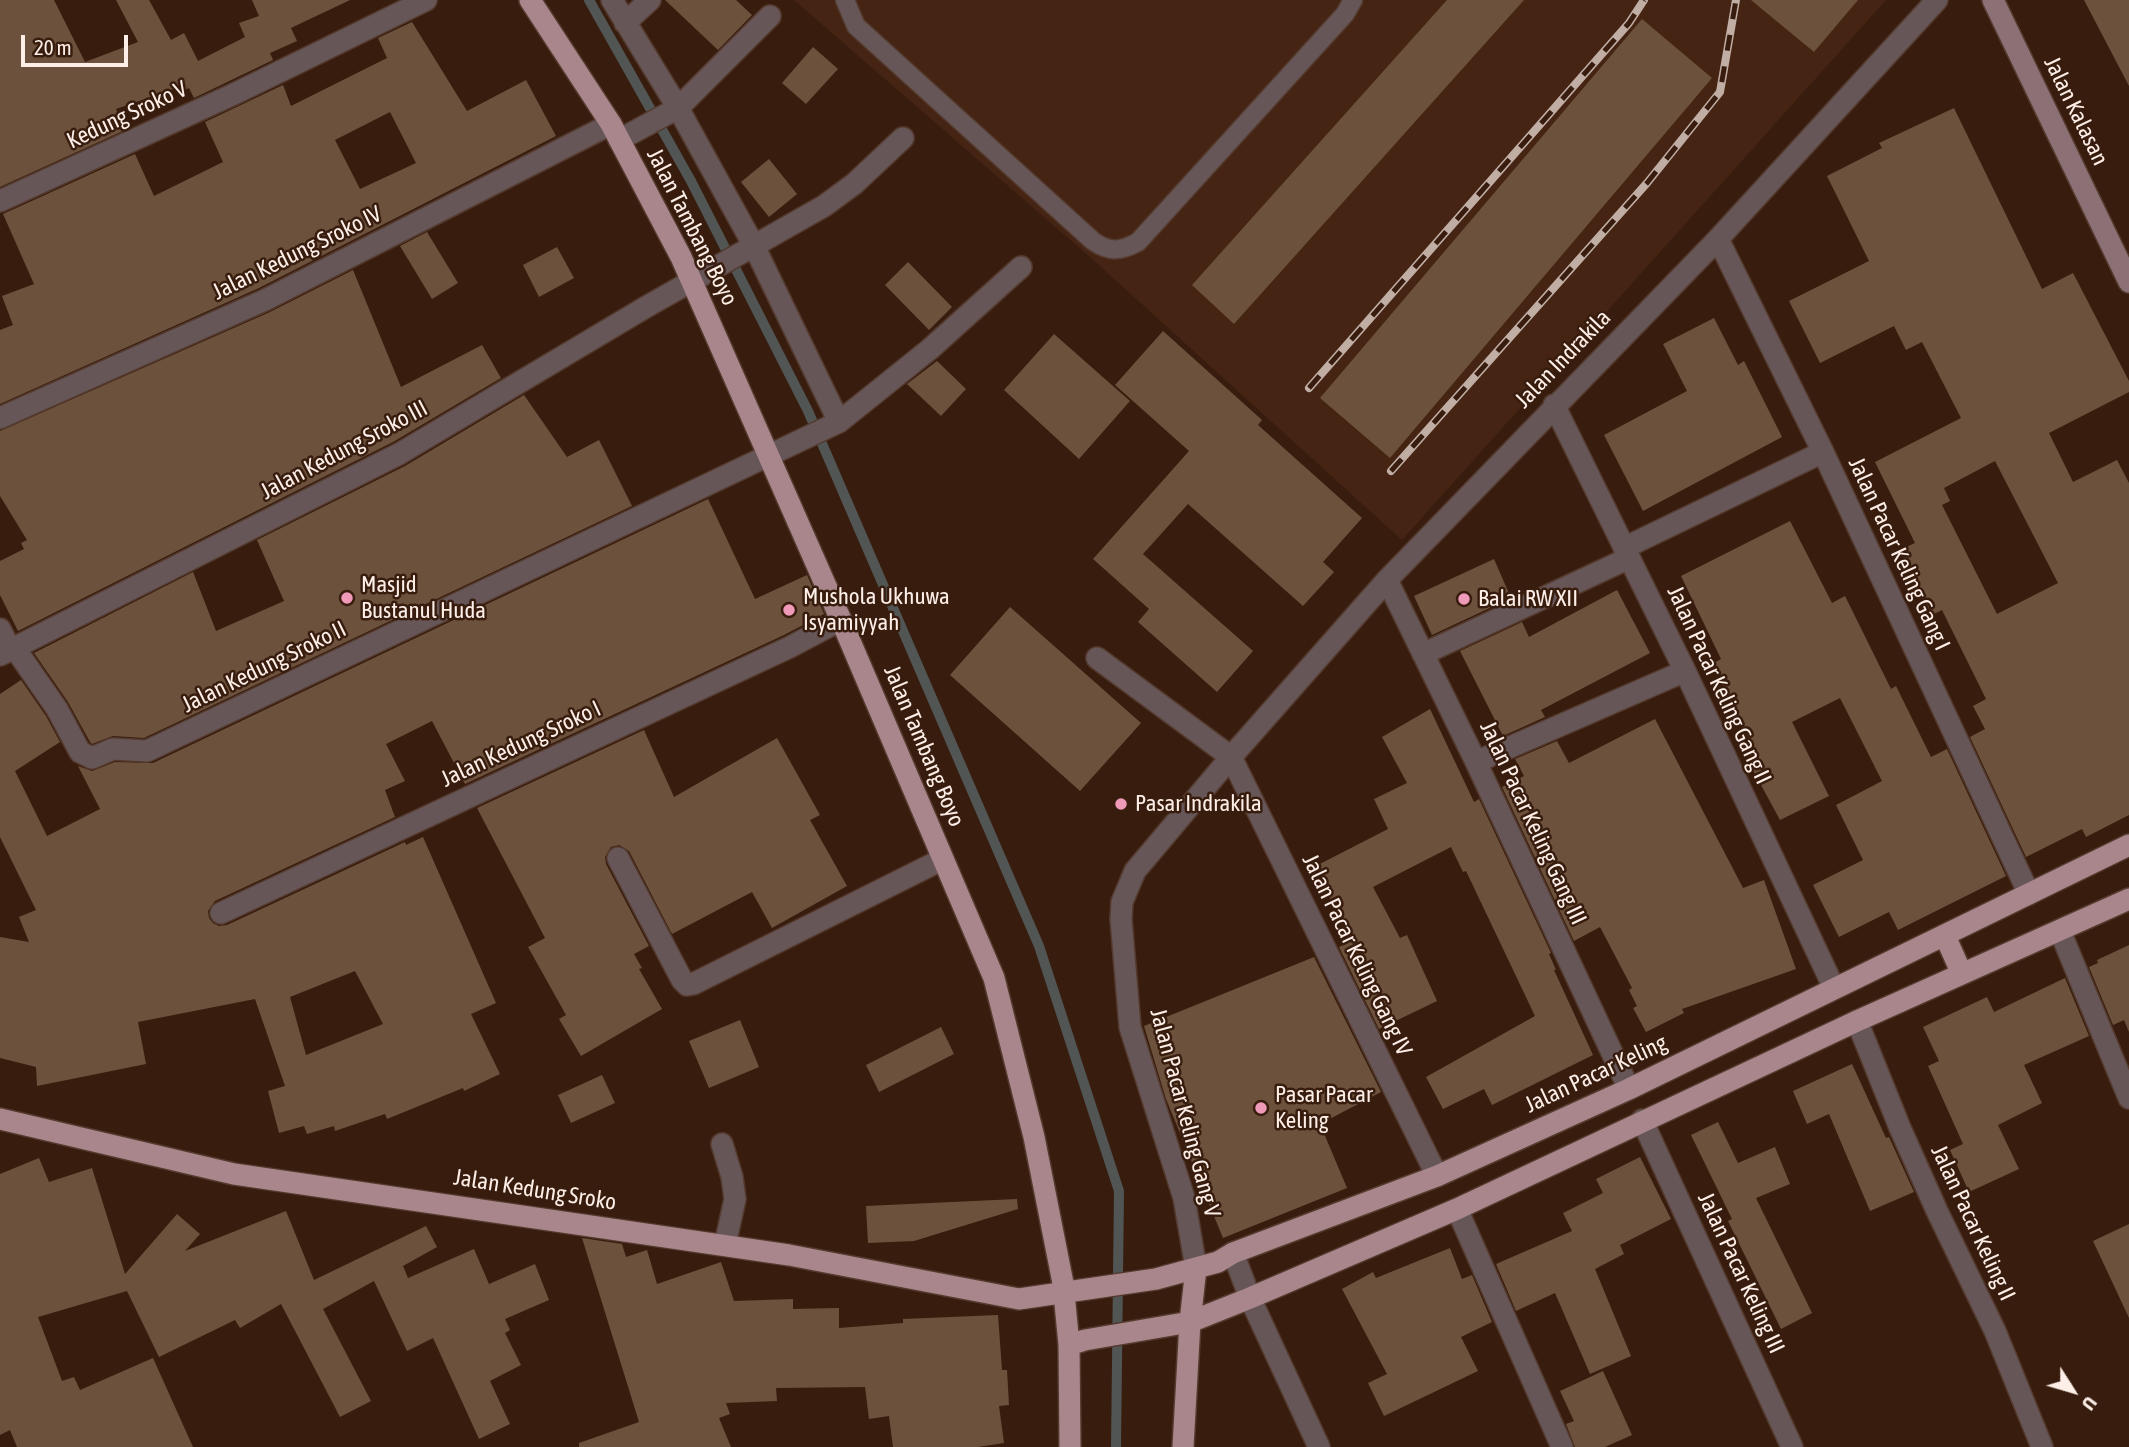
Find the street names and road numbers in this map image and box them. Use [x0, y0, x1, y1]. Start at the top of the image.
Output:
street label: Jalan Kalasan [2038, 52, 2114, 170]
street label: Kedung Sroko V [62, 75, 192, 155]
street label: Jalan Tambang Boyo [641, 144, 743, 310]
street label: Jalan Kedung Sroko IV [208, 200, 386, 306]
street label: Jalan Indrakila [1509, 304, 1617, 414]
street label: Jalan Kedung Sroko III [256, 394, 432, 506]
street label: Jalan Pacar Keling Gang I [1842, 453, 1956, 655]
street label: Jalan Pacar Keling Gang II [1661, 582, 1777, 788]
street label: Jalan Kedung Sroko II [177, 615, 351, 719]
street label: Jalan Tambang Boyo [878, 661, 970, 831]
street label: Jalan Kedung Sroko I [437, 695, 605, 793]
street label: Jalan Pacar Keling Gang III [1474, 717, 1592, 929]
street label: Jalan Pacar Keling Gang IV [1296, 850, 1418, 1060]
street label: Jalan Pacar Keling Gang V [1144, 1006, 1226, 1220]
street label: Jalan Pacar Keling [1521, 1029, 1671, 1119]
street label: Jalan Pacar Keling II [1925, 1141, 2021, 1305]
street label: Jalan Kedung Sroko [452, 1164, 618, 1216]
street label: Jalan Pacar Keling III [1692, 1188, 1790, 1358]

